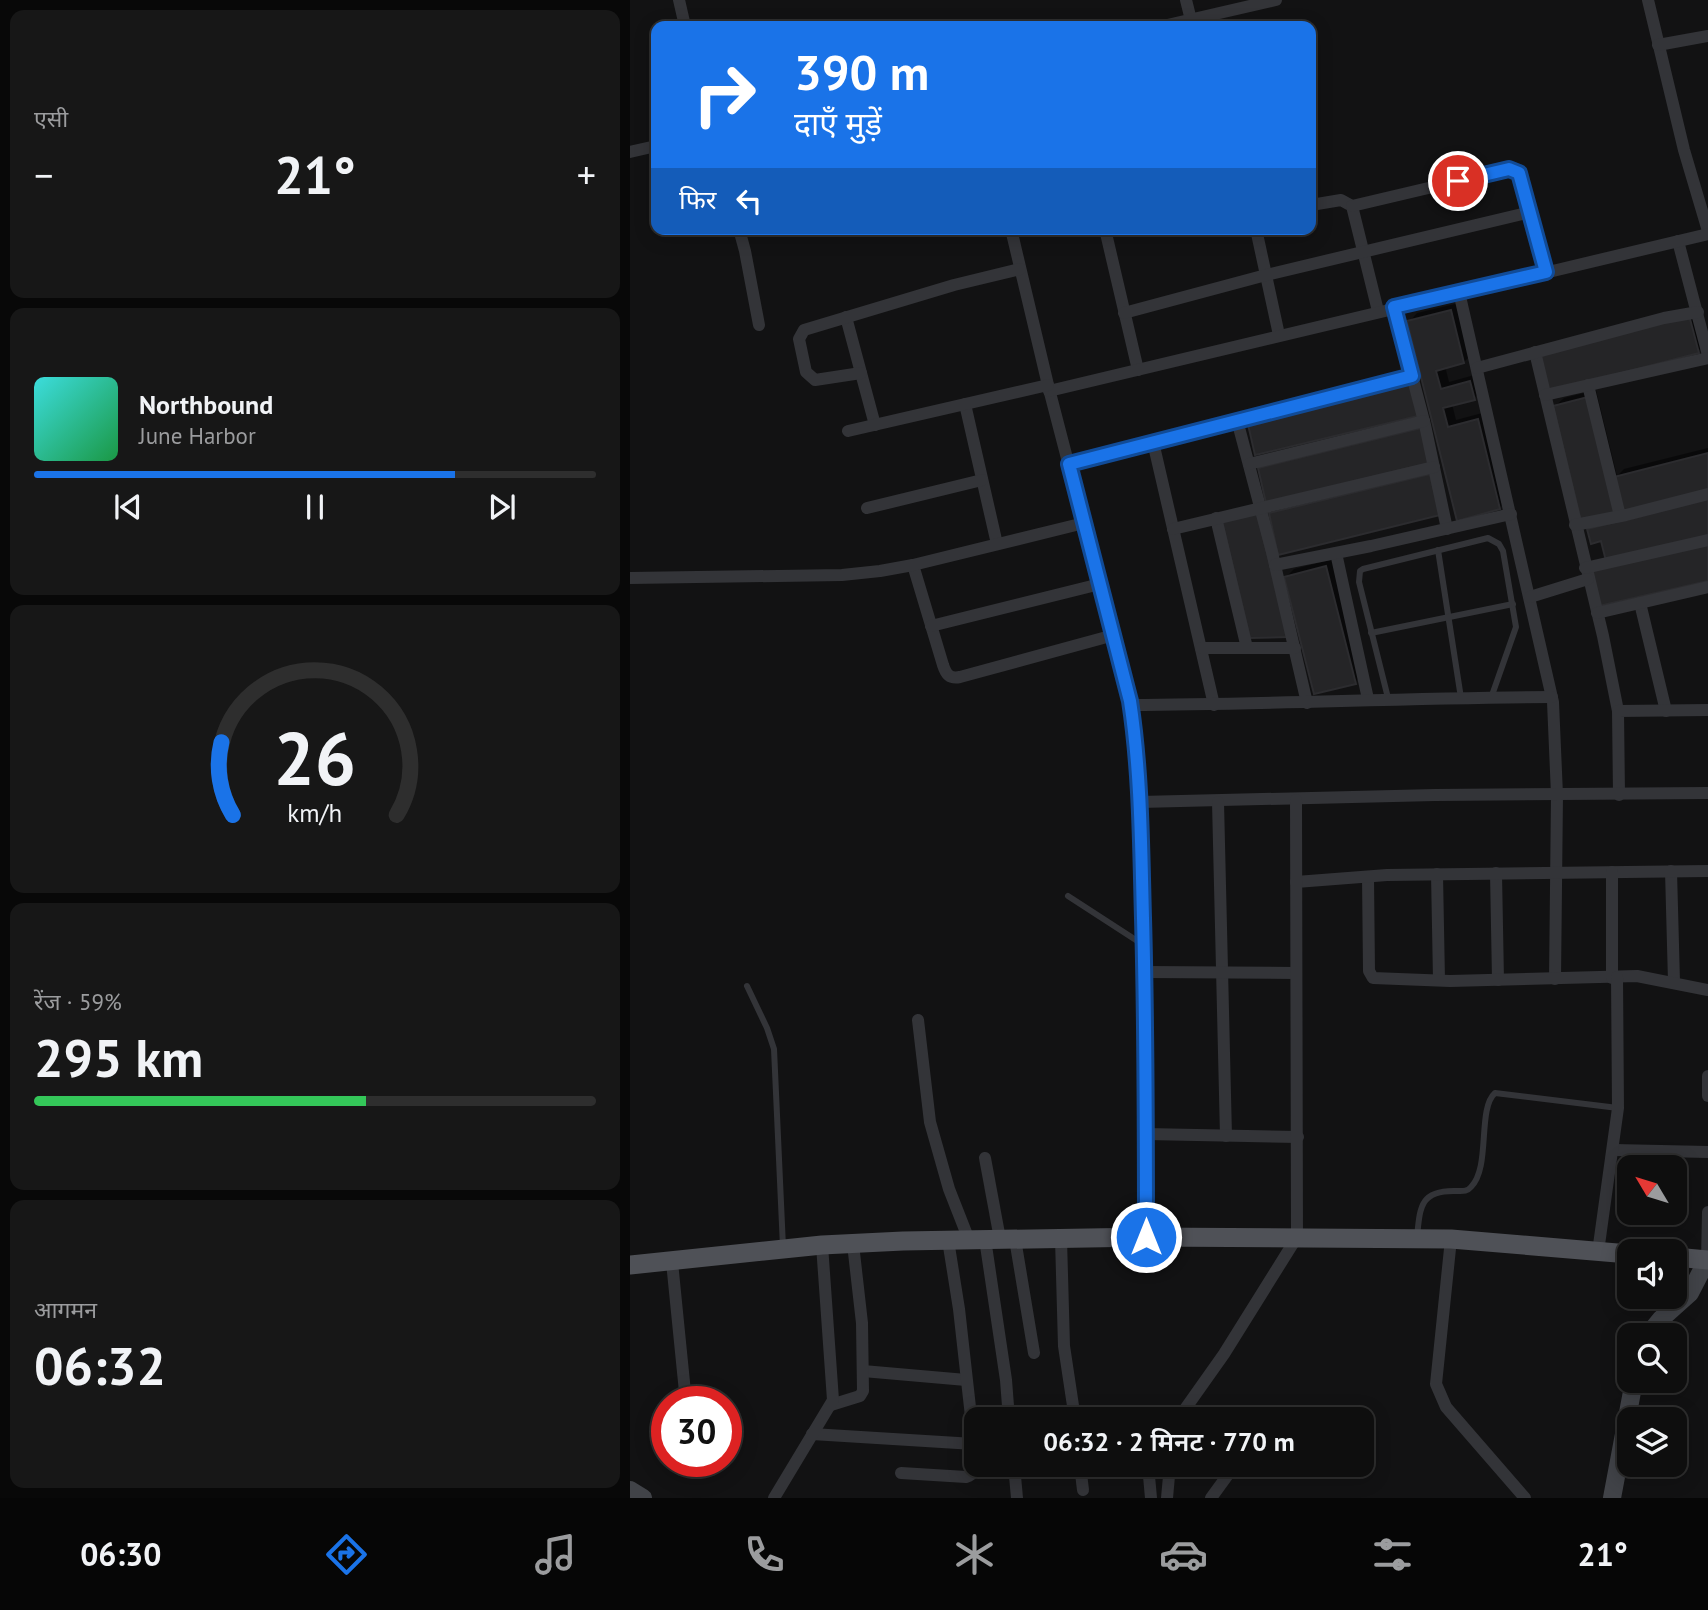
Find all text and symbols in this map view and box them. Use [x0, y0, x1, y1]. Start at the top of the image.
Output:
text: 390 m [794, 40, 929, 104]
icon: right [679, 49, 770, 140]
text: दाएँ मुड़ें [794, 102, 882, 144]
text: एसी [34, 104, 68, 133]
text: 21° [274, 141, 356, 208]
text: − [34, 150, 53, 199]
text: + [577, 150, 596, 199]
pin [1428, 151, 1488, 211]
icon: arrive [1439, 162, 1477, 200]
icon: left [730, 182, 768, 220]
text: फिर [679, 183, 716, 216]
text: Northbound [139, 388, 273, 421]
text: June Harbor [139, 421, 256, 450]
icon: previous [109, 488, 147, 526]
icon: pause [296, 488, 334, 526]
icon: next [483, 488, 521, 526]
text: 26 [274, 711, 356, 805]
text: km/h [288, 797, 342, 829]
text: रेंज · 59% [34, 987, 122, 1016]
text: 295 km [34, 1024, 203, 1091]
north arrow [1617, 1155, 1687, 1225]
map controls [1617, 1155, 1687, 1477]
position arrow [1109, 1200, 1183, 1274]
button: sound [1617, 1239, 1687, 1309]
text: आगमन [34, 1295, 97, 1324]
button: search [1617, 1323, 1687, 1393]
text: 06:32 [34, 1332, 166, 1399]
speed limit sign: 30 [651, 1386, 742, 1477]
button: layers [1617, 1407, 1687, 1477]
text: 06:32 · 2 मिनट · 770 m [1043, 1425, 1295, 1458]
icon: directions [322, 1530, 371, 1579]
icon: music [531, 1530, 580, 1579]
icon: phone [740, 1530, 789, 1579]
icon: climate [950, 1530, 999, 1579]
icon: car [1159, 1530, 1208, 1579]
icon: filters [1368, 1530, 1417, 1579]
text: 06:30 [80, 1533, 161, 1575]
text: 21° [1578, 1533, 1628, 1575]

